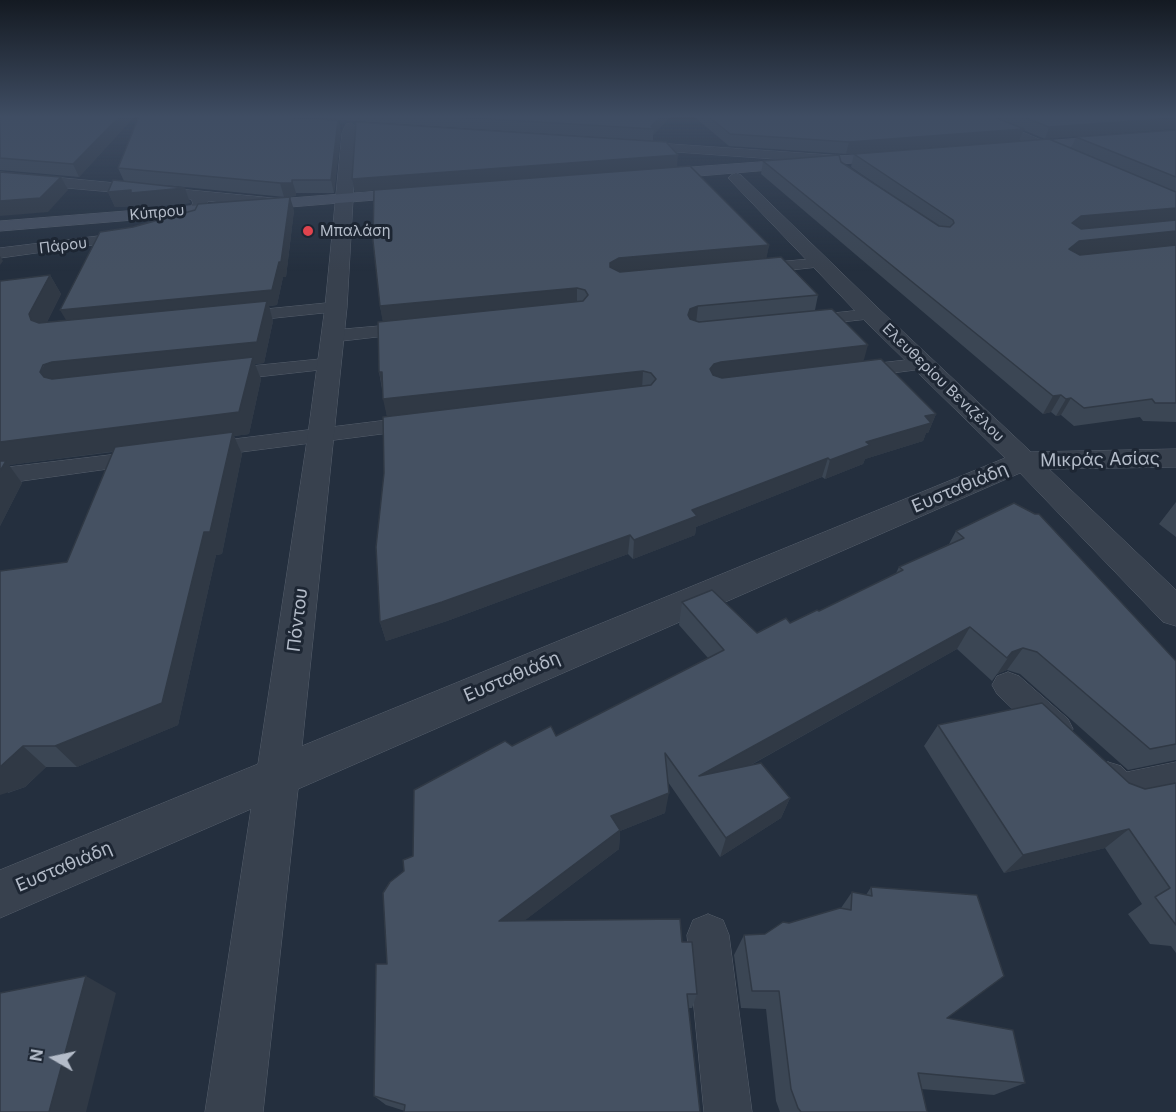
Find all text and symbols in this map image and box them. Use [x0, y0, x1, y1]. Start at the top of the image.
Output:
street label: Κύπρου [129, 202, 185, 224]
place label: Μπαλάση [320, 222, 391, 240]
marker: Μπαλάση [301, 224, 315, 238]
street label: Πάρου [38, 234, 88, 258]
street label: Ελευθερίου Βενιζέλου [878, 320, 1008, 446]
street label: Μικράς Ασίας [1040, 448, 1160, 472]
street label: Ευσταθιάδη [909, 458, 1011, 518]
street label: Πόντου [283, 587, 313, 653]
street label: Ευσταθιάδη [461, 647, 563, 707]
street label: Ευσταθιάδη [13, 837, 115, 897]
north arrow [24, 1028, 84, 1088]
text: N [25, 1048, 47, 1063]

